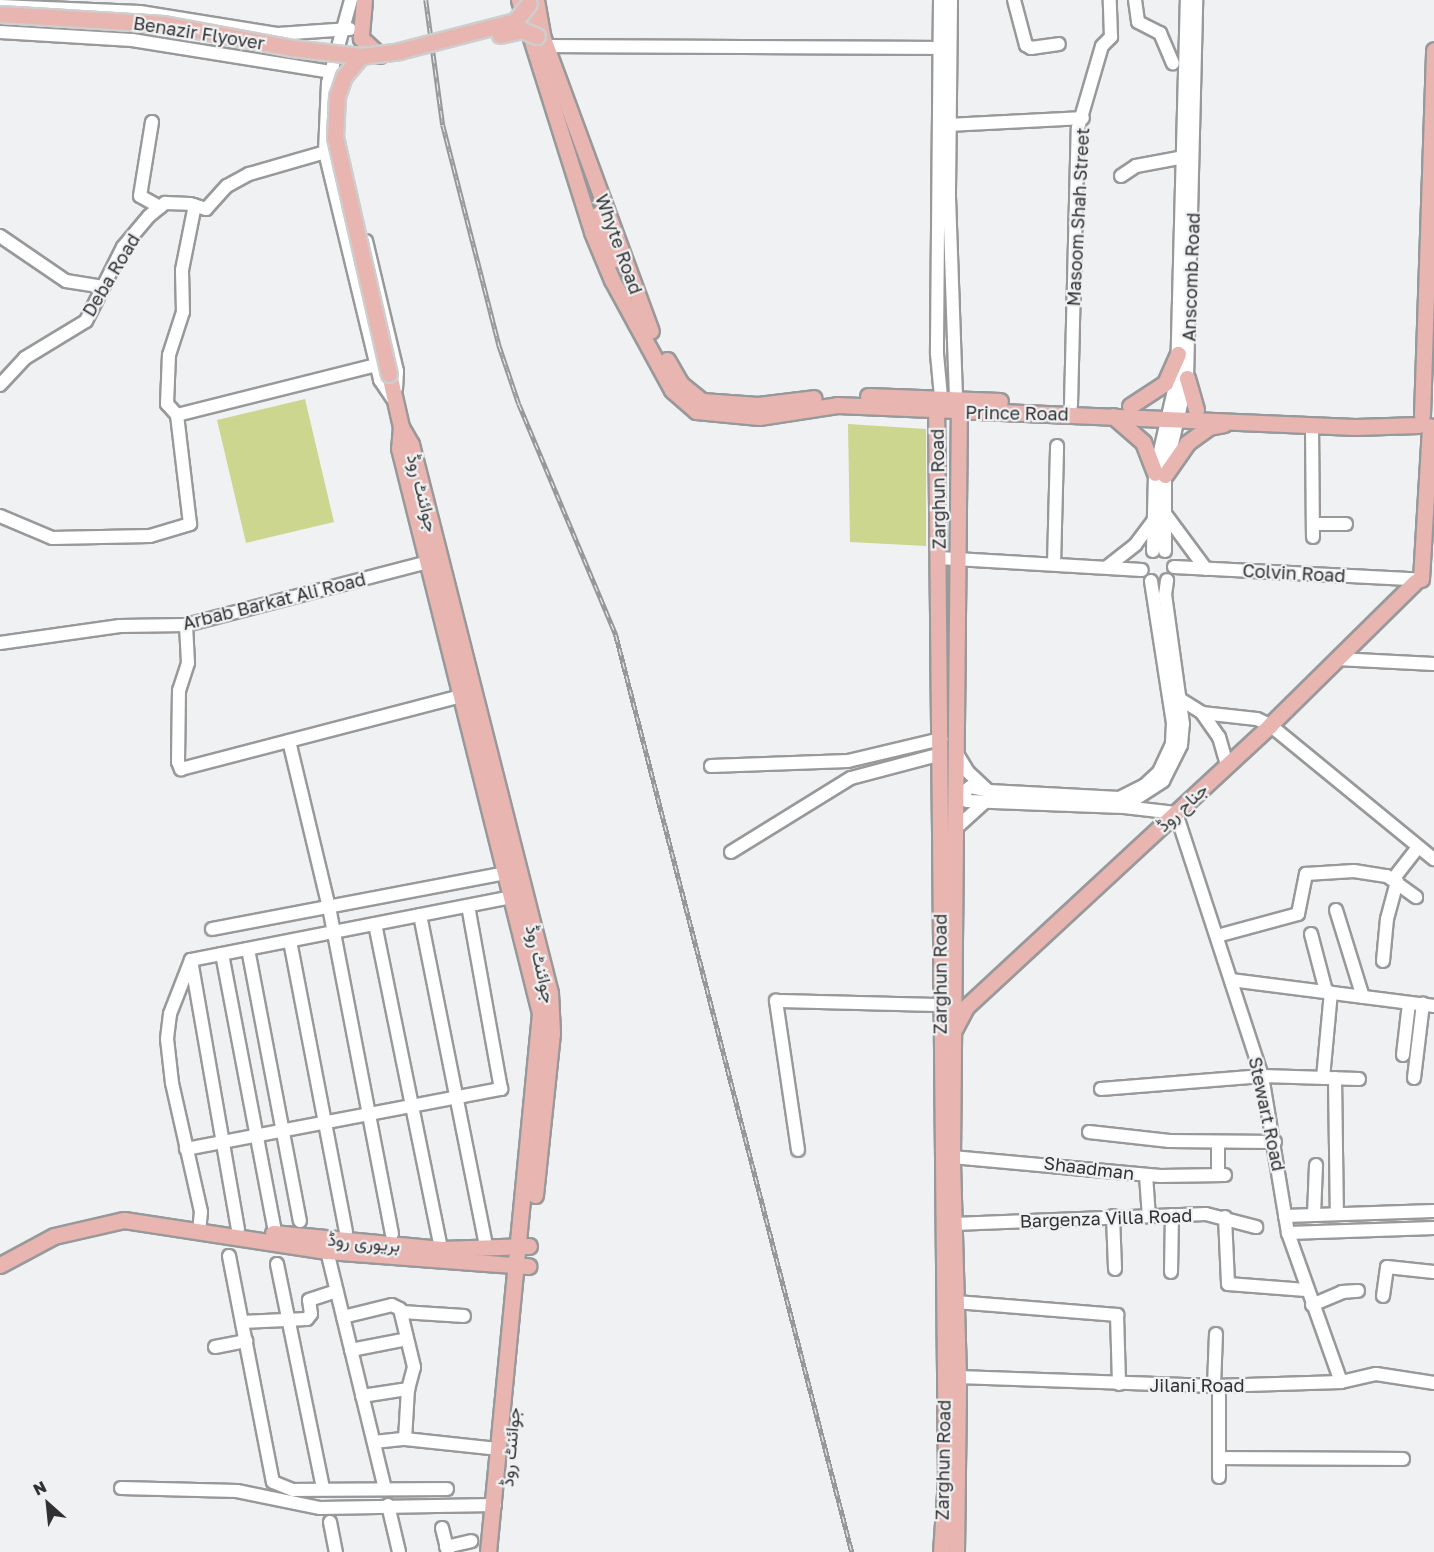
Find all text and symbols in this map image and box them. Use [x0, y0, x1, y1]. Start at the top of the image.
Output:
street label: Benazir Flyover [132, 12, 266, 54]
street label: Masoom Shah Street [1063, 127, 1093, 307]
street label: Whyte Road [591, 191, 647, 297]
street label: Anscomb Road [1178, 212, 1204, 342]
street label: Deba Road [78, 230, 144, 320]
street label: Prince Road [965, 401, 1069, 425]
street label: Zarghun Road [926, 429, 950, 549]
street label: جوائنٹ روڈ [403, 452, 443, 534]
street label: Colvin Road [1242, 560, 1346, 586]
street label: Arbab Barkat Ali Road [180, 568, 368, 634]
street label: جناح روڈ [1152, 778, 1212, 836]
street label: Zarghun Road [929, 914, 951, 1034]
street label: جوائنٹ روڈ [522, 923, 560, 1005]
street label: Stewart Road [1244, 1055, 1290, 1173]
street label: Shaadman [1042, 1152, 1136, 1184]
street label: Bargenza Villa Road [1019, 1204, 1193, 1232]
street label: بریوری روڈ [327, 1228, 401, 1256]
street label: Jilani Road [1149, 1374, 1245, 1396]
street label: Zarghun Road [931, 1400, 955, 1520]
street label: جوائنٹ روڈ [496, 1406, 524, 1488]
north arrow [18, 1474, 78, 1534]
text: N [30, 1476, 50, 1500]

